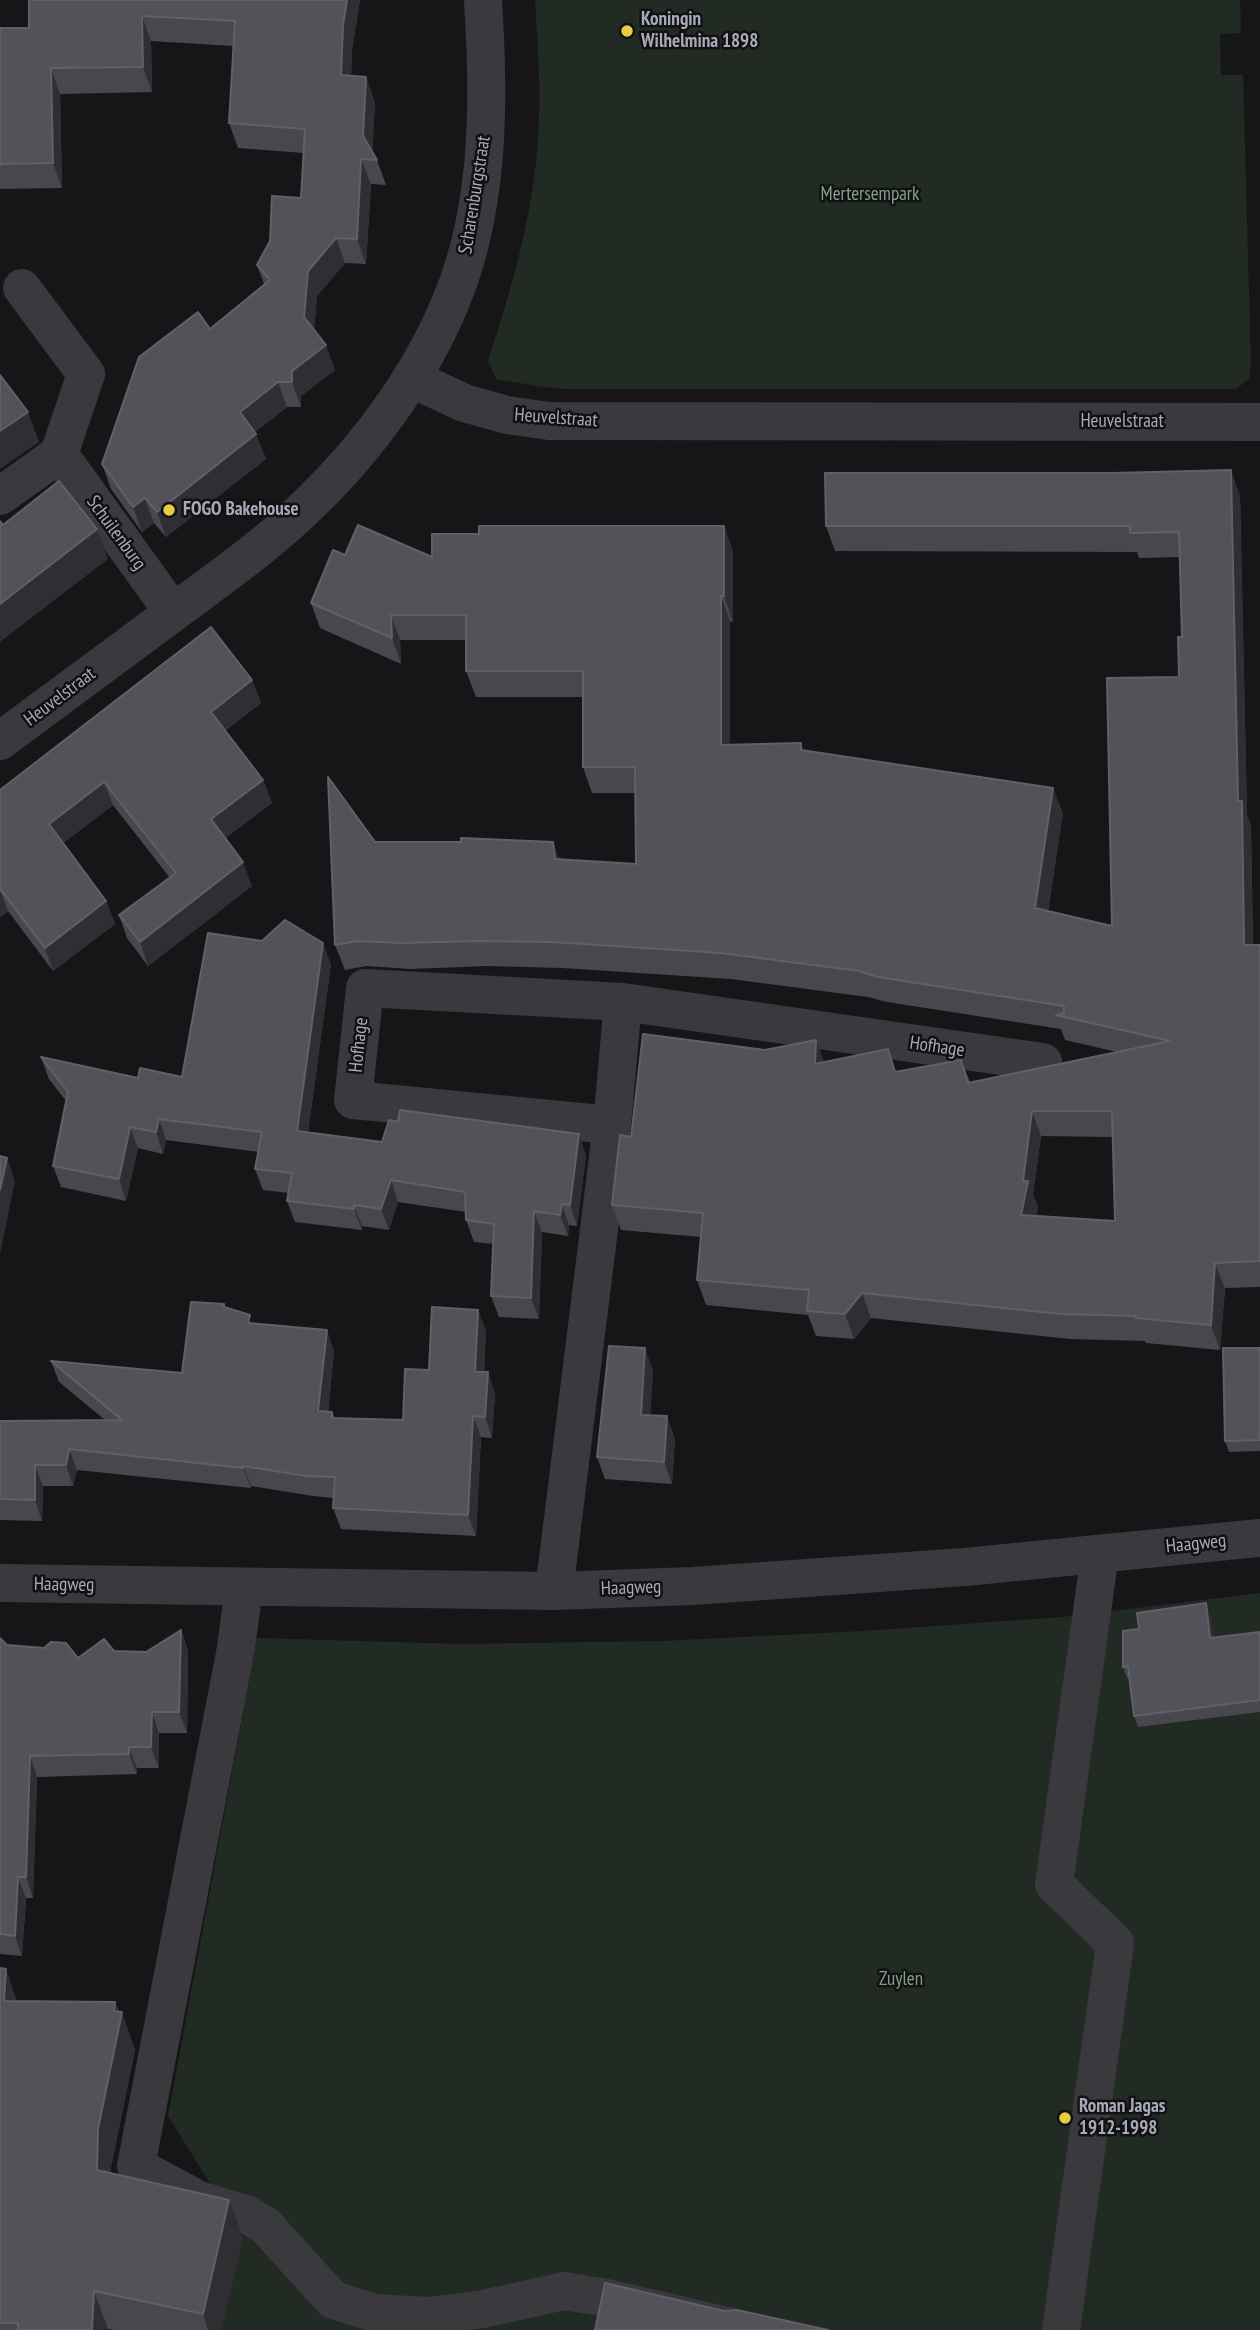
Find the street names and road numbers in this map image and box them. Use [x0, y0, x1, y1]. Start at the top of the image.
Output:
street label: Scharenburgstraat [454, 134, 496, 256]
street label: Heuvelstraat [514, 404, 598, 432]
street label: Heuvelstraat [1080, 411, 1164, 433]
street label: Schuilenburg [81, 491, 151, 575]
street label: Heuvelstraat [20, 663, 100, 731]
street label: Hofhage [345, 1016, 373, 1074]
street label: Hofhage [908, 1032, 966, 1062]
street label: Haagweg [1165, 1529, 1227, 1559]
street label: Haagweg [34, 1573, 94, 1597]
street label: Haagweg [600, 1576, 662, 1600]

